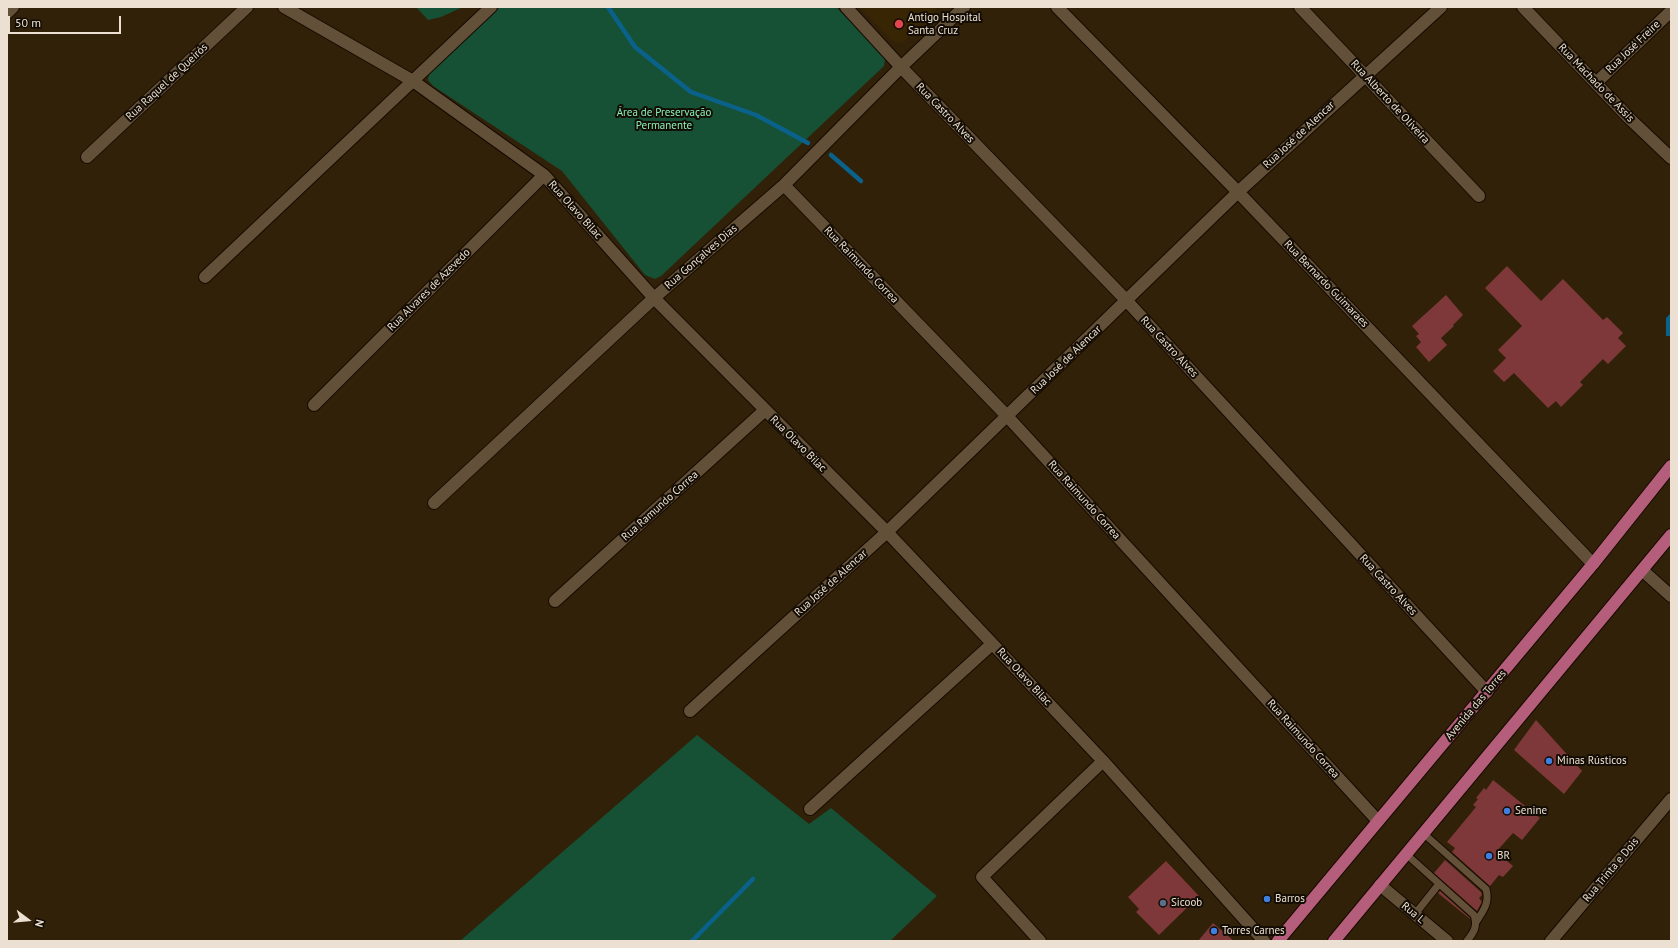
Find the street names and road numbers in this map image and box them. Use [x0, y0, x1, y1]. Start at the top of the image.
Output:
street label: Rua José Freire [1603, 18, 1663, 76]
street label: Rua Raquel de Queirós [123, 41, 211, 123]
street label: Rua Machado de Assis [1555, 41, 1637, 125]
street label: Rua Alberto de Oliveira [1348, 57, 1432, 147]
street label: Rua Castro Alves [913, 80, 977, 146]
street label: Rua José de Alencar [1261, 99, 1337, 171]
street label: Rua Olavo Bilac [545, 178, 605, 242]
street label: Rua Gonçalves Dias [662, 222, 740, 292]
street label: Rua Raimundo Correa [821, 224, 901, 306]
street label: Rua Bernardo Guimaraes [1281, 238, 1371, 330]
street label: Rua Alvares de Azevedo [385, 246, 473, 334]
street label: Rua Castro Alves [1137, 314, 1201, 380]
street label: Rua José de Alencar [1028, 323, 1104, 397]
street label: Rua Olavo Bilac [767, 413, 829, 475]
street label: Rua Raimundo Correa [1045, 458, 1123, 542]
street label: Rua Ramundo Correa [619, 468, 701, 544]
street label: Rua José de Alencar [792, 547, 870, 619]
street label: Rua Castro Alves [1356, 552, 1420, 618]
street label: Rua Olavo Bilac [994, 645, 1054, 709]
street label: Avenida das Torres [1443, 667, 1509, 743]
street label: Rua Raimundo Correa [1264, 697, 1342, 781]
street label: Rua Trinta e Dois [1580, 835, 1642, 905]
street label: Rua L [1399, 899, 1427, 927]

